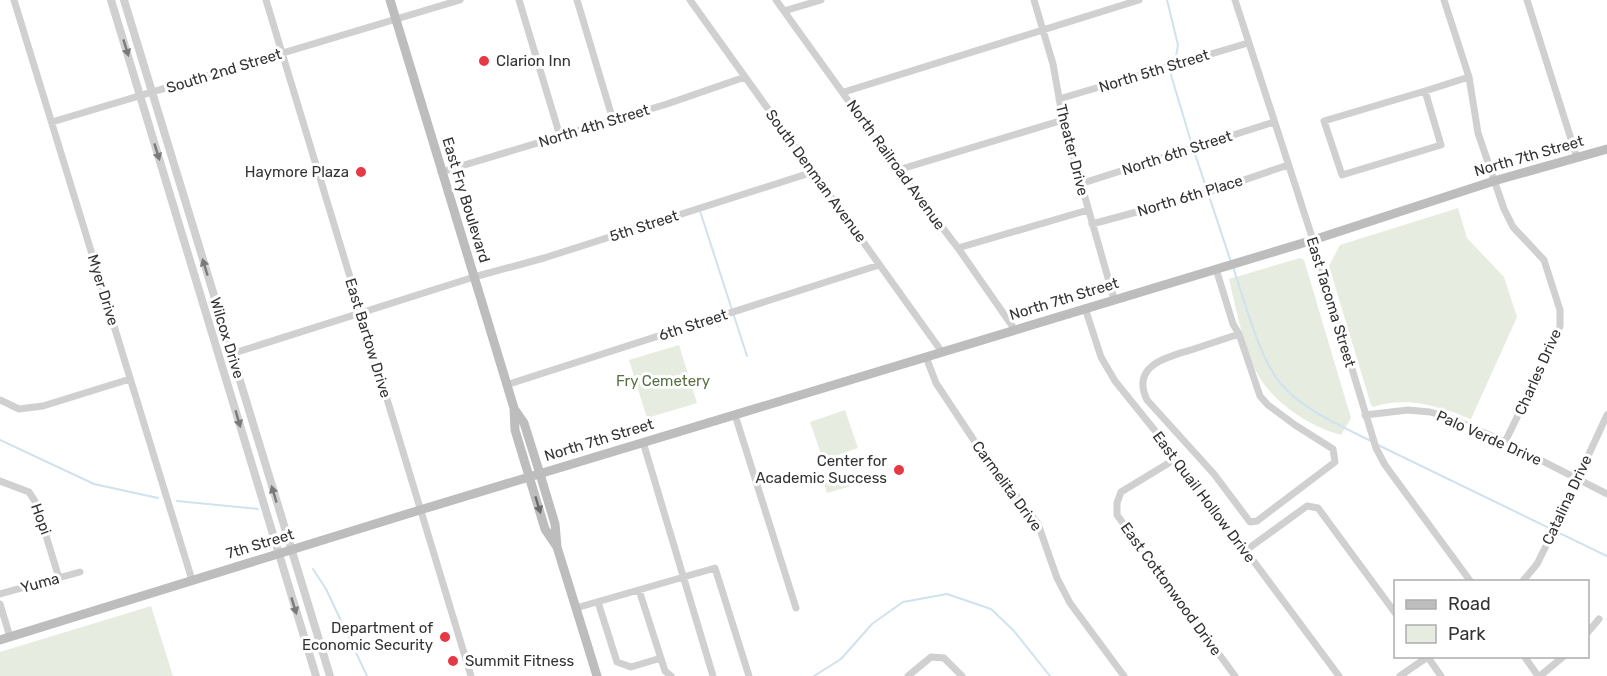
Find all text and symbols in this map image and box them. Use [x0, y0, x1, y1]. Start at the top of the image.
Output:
one-way arrow [122, 39, 131, 57]
street label: South 2nd Street [164, 45, 284, 97]
street label: North 5th Street [1097, 46, 1211, 96]
place label: Clarion Inn [496, 52, 571, 70]
marker: Clarion Inn [477, 54, 491, 68]
street label: North Railroad Avenue [843, 97, 949, 233]
street label: North 4th Street [536, 101, 652, 151]
street label: Theater Drive [1052, 102, 1092, 198]
street label: South Denman Avenue [762, 106, 870, 246]
street label: North 6th Street [1120, 127, 1234, 179]
street label: North 7th Street [1472, 132, 1586, 180]
street label: East Fry Boulevard [438, 135, 494, 265]
one-way arrow [153, 143, 162, 161]
place label: Haymore Plaza [245, 163, 349, 181]
marker: Haymore Plaza [354, 165, 368, 179]
street label: North 6th Place [1135, 171, 1245, 221]
street label: 5th Street [607, 206, 681, 246]
street label: East Tacoma Street [1303, 235, 1359, 369]
street label: Myer Drive [84, 252, 122, 328]
one-way arrow [200, 258, 209, 276]
street label: North 7th Street [1007, 274, 1121, 324]
street label: East Bartow Drive [341, 276, 395, 400]
street label: Wilcox Drive [206, 295, 248, 381]
street label: 6th Street [656, 305, 730, 345]
street label: Charles Drive [1511, 326, 1565, 418]
park label: Fry Cemetery [616, 372, 710, 390]
street label: Palo Verde Drive [1434, 407, 1544, 469]
one-way arrow [234, 410, 243, 428]
street label: North 7th Street [542, 415, 656, 465]
street label: East Quail Hollow Drive [1149, 428, 1259, 566]
street label: Carmelita Drive [968, 437, 1046, 535]
place label: Center for Academic Success [756, 452, 887, 487]
street label: Catalina Drive [1538, 452, 1596, 548]
marker: Center for Academic Success [892, 463, 906, 477]
one-way arrow [269, 485, 278, 503]
one-way arrow [534, 496, 543, 514]
street label: Hopi [27, 501, 55, 537]
street label: East Cottonwood Drive [1117, 519, 1225, 659]
street label: 7th Street [224, 525, 296, 563]
street label: Yuma [19, 569, 61, 597]
legend [1394, 580, 1589, 658]
text: Road [1448, 593, 1491, 615]
one-way arrow [290, 597, 299, 615]
place label: Department of Economic Security [302, 619, 433, 654]
text: Park [1448, 623, 1486, 645]
marker: Department of Economic Security [438, 630, 452, 644]
place label: Summit Fitness [465, 652, 575, 670]
marker: Summit Fitness [446, 654, 460, 668]

